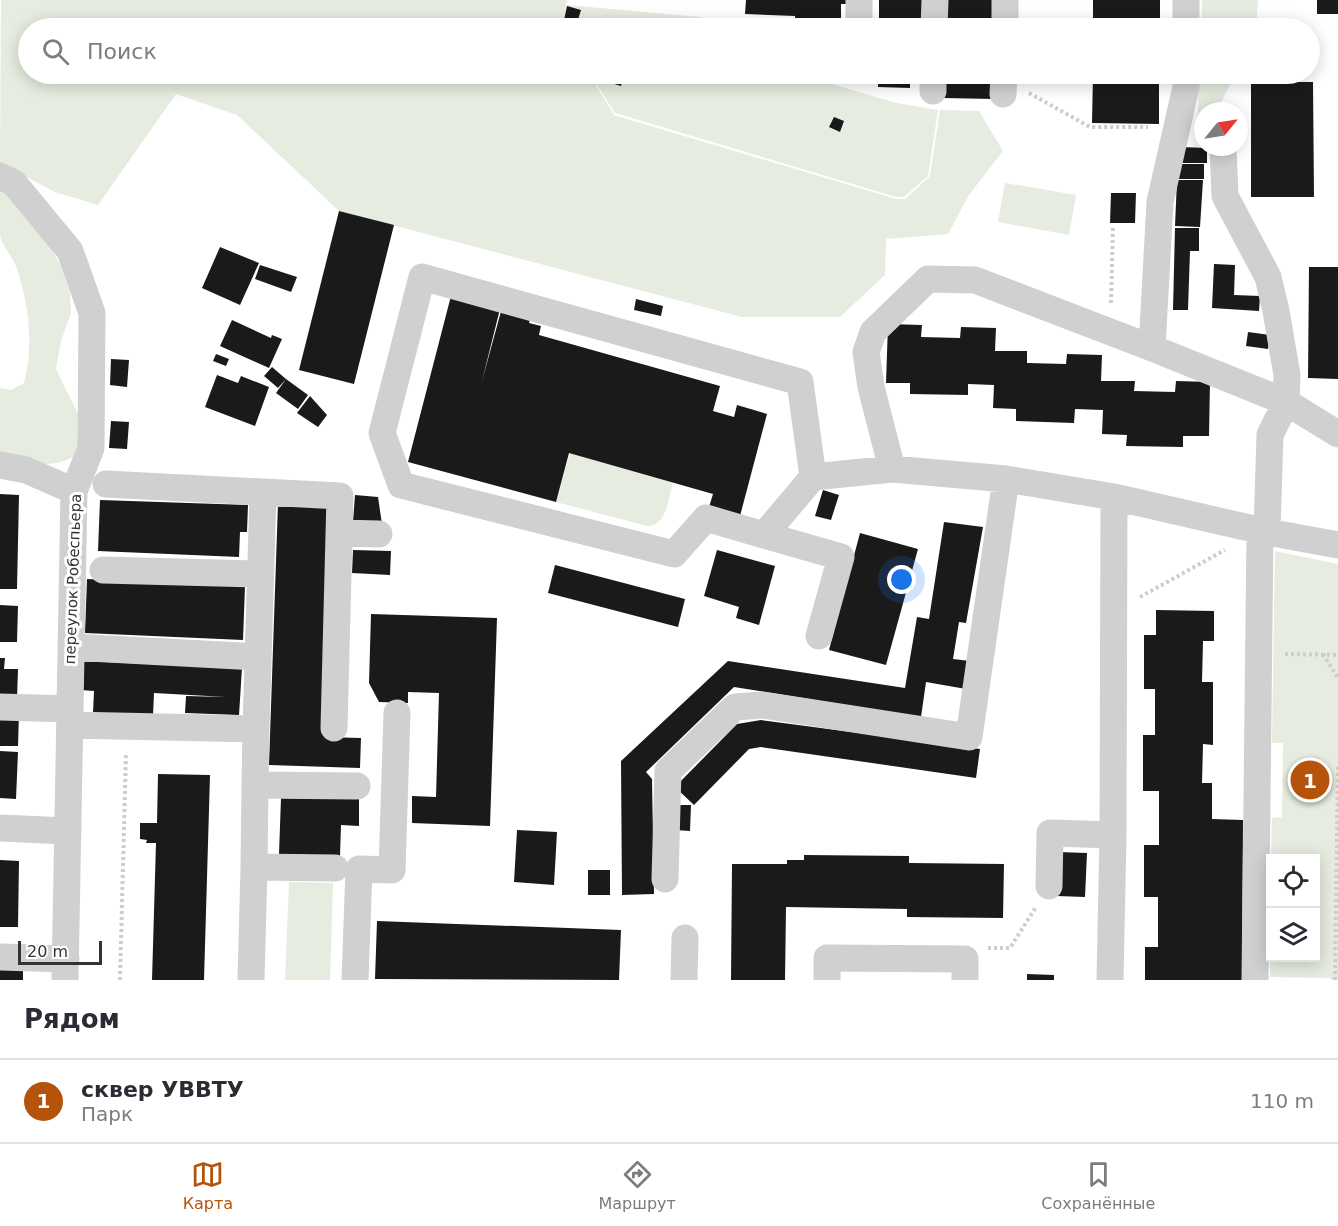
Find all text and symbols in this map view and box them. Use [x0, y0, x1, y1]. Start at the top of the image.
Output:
search box [18, 18, 1320, 84]
icon: search [39, 35, 72, 68]
text: Поиск [87, 39, 157, 64]
north arrow [1194, 102, 1248, 156]
street label: переулок Робеспьера [61, 493, 85, 665]
your location [887, 565, 916, 594]
pin: 1 [1290, 758, 1330, 802]
map controls [1266, 854, 1320, 962]
button: locate [1266, 854, 1320, 908]
button: layers [1266, 908, 1320, 962]
scale bar [18, 938, 102, 966]
text: 20 m [27, 942, 68, 961]
text: Рядом [24, 1004, 120, 1034]
text: сквер УВВТУ [81, 1077, 244, 1102]
text: 1 [37, 1089, 50, 1113]
text: 110 m [1250, 1089, 1314, 1113]
text: Парк [81, 1102, 133, 1126]
tab: Карта [183, 1158, 233, 1213]
tab: Маршрут [598, 1158, 676, 1213]
tab: Сохранённые [1041, 1158, 1155, 1213]

